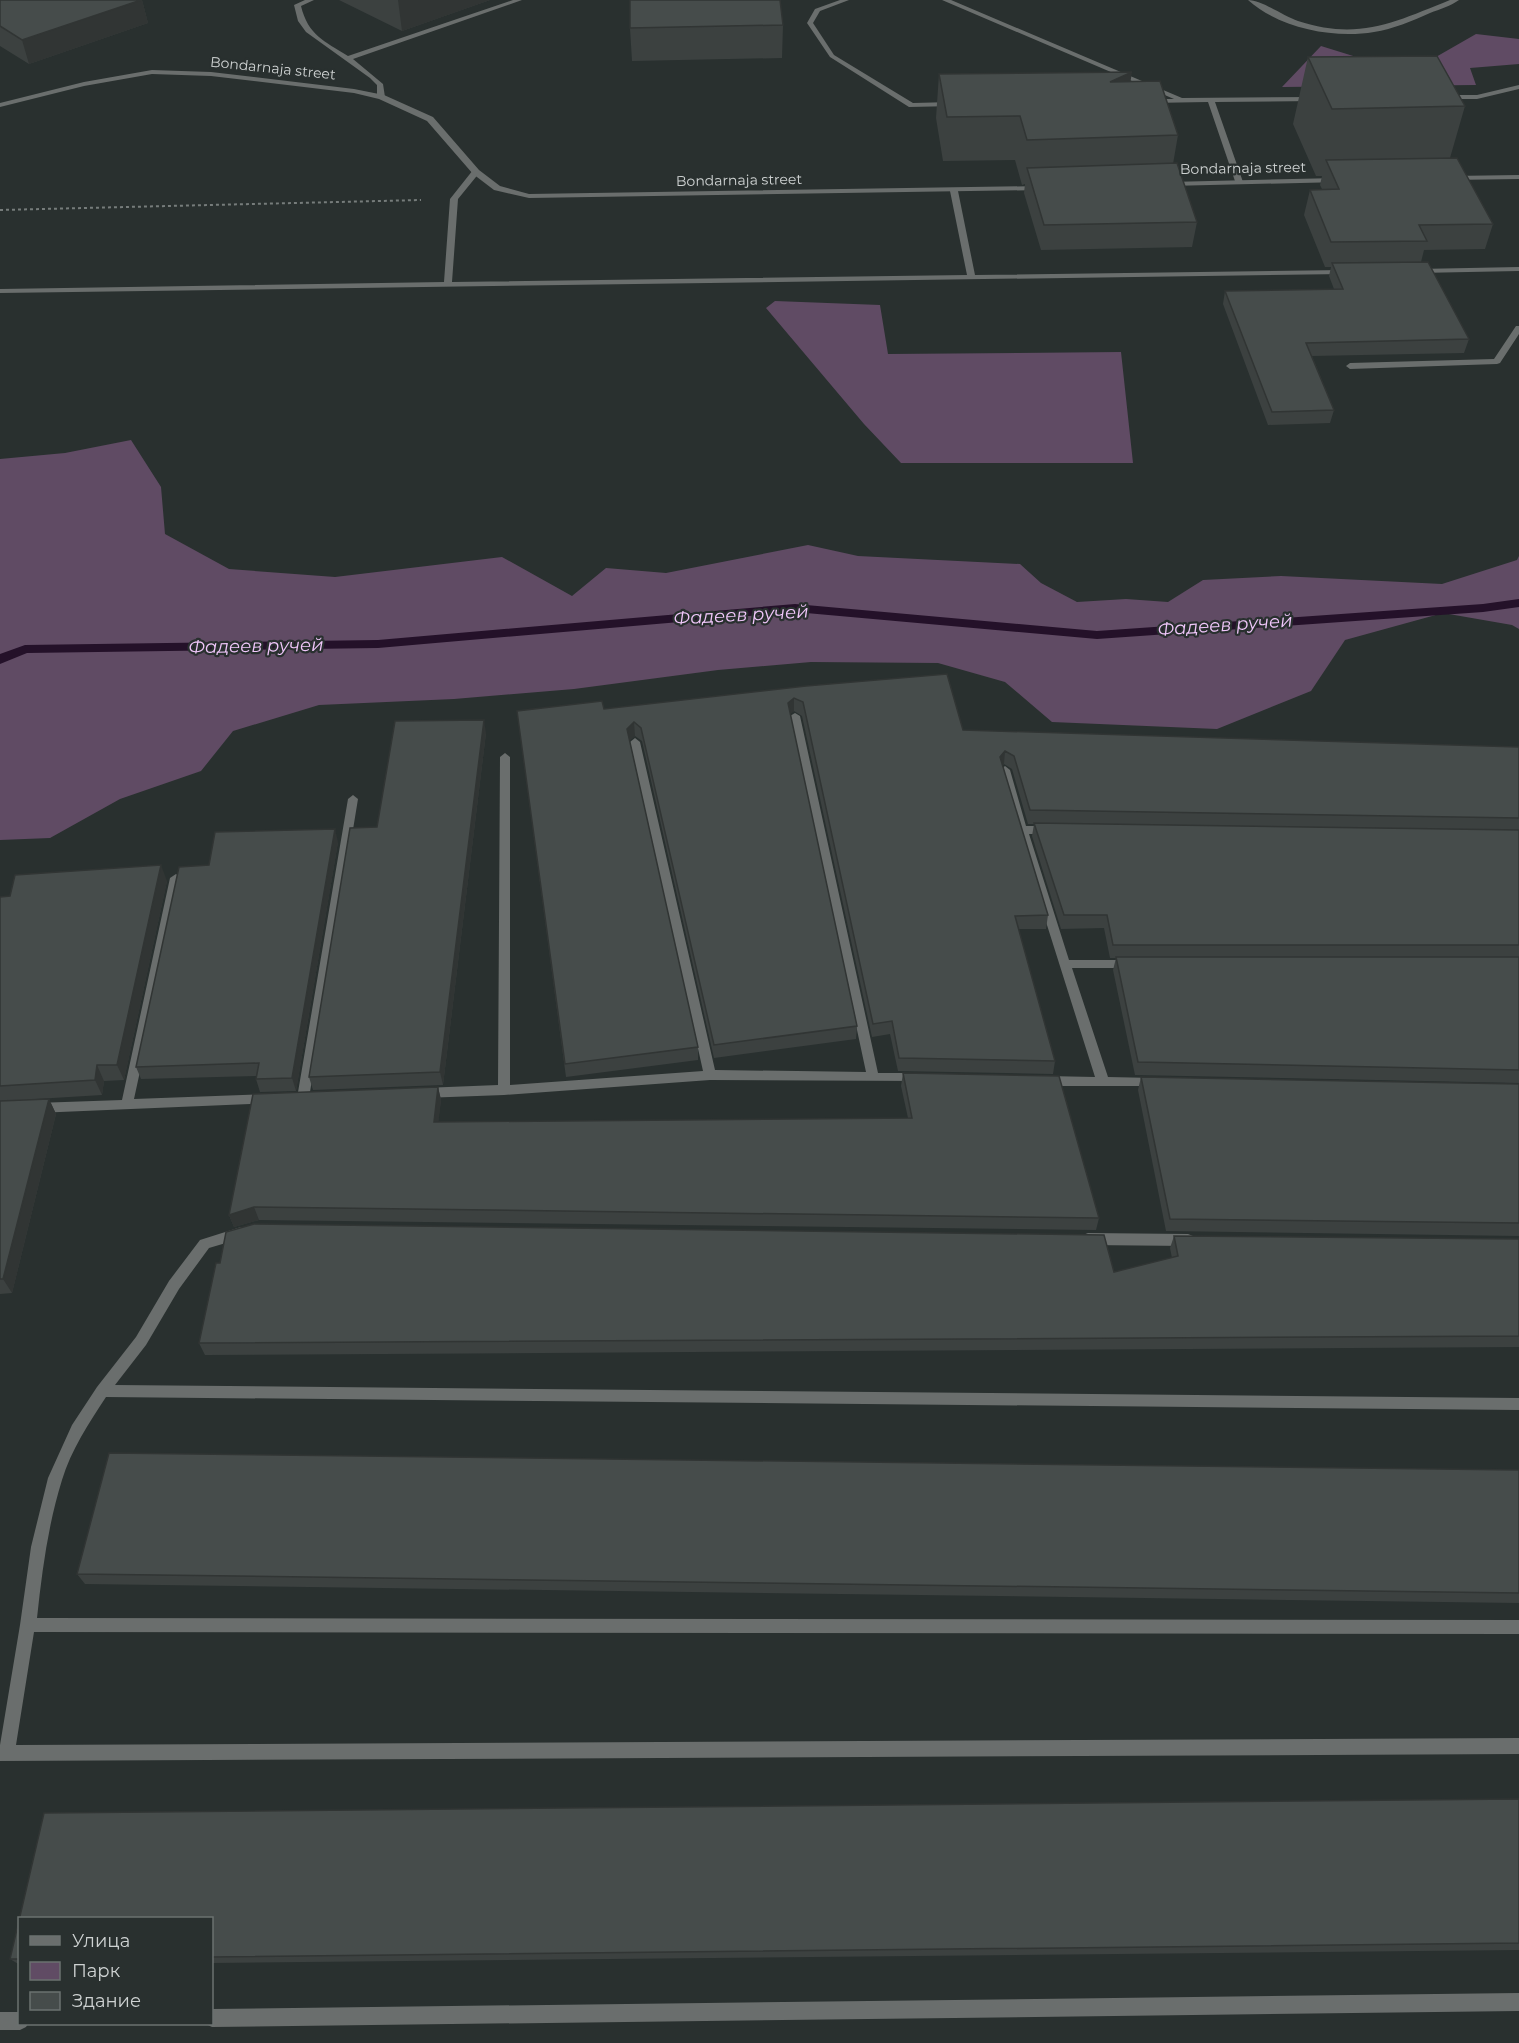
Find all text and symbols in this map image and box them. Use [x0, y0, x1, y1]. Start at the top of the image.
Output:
street label: Bondarnaja street [209, 52, 337, 84]
street label: Bondarnaja street [1180, 158, 1307, 178]
street label: Bondarnaja street [676, 170, 803, 190]
water label: Фадеев ручей [673, 600, 809, 630]
water label: Фадеев ручей [1157, 609, 1293, 641]
water label: Фадеев ручей [188, 634, 324, 658]
legend [18, 1917, 213, 2025]
text: Улица [72, 1930, 130, 1952]
text: Парк [72, 1960, 121, 1982]
text: Здание [72, 1990, 141, 2012]

